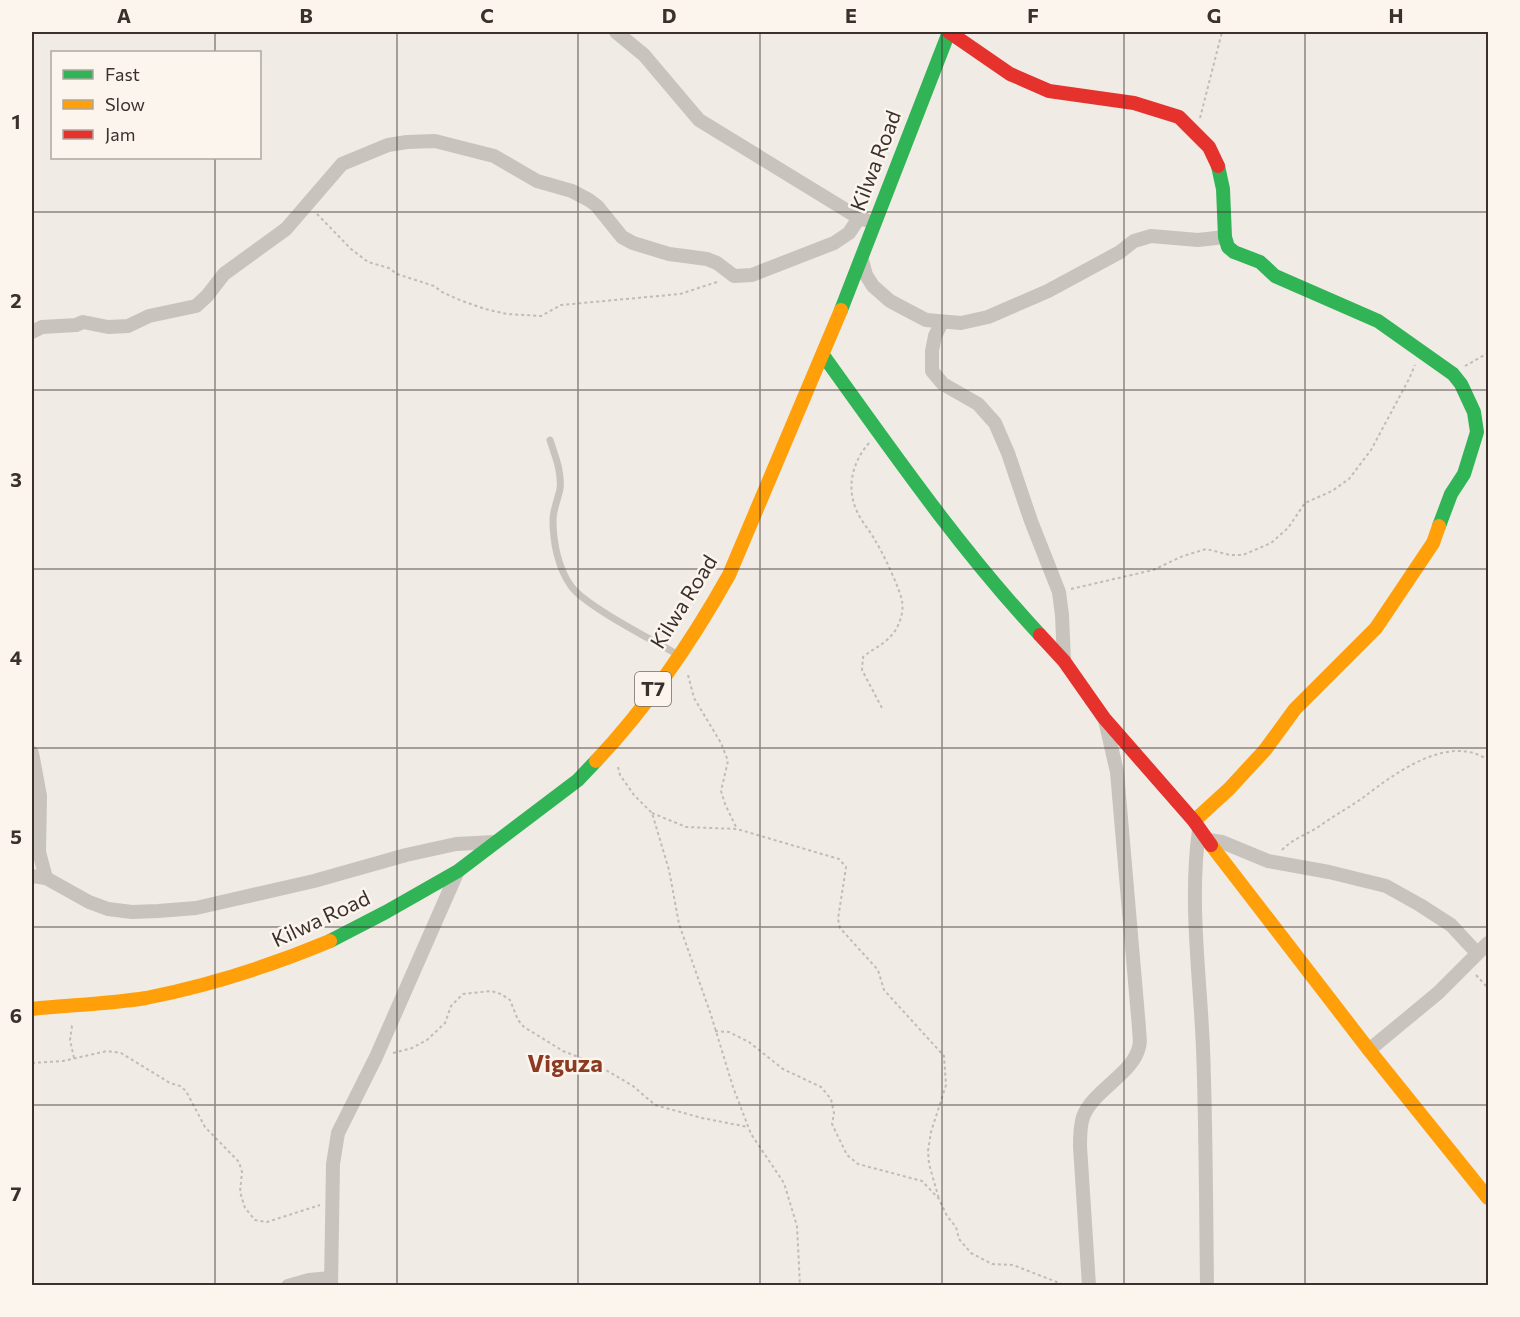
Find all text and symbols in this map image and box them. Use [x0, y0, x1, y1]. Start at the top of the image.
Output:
text: A [117, 3, 131, 27]
text: B [299, 3, 313, 27]
text: C [480, 3, 494, 27]
text: D [662, 3, 676, 27]
text: E [845, 3, 857, 27]
text: F [1027, 3, 1039, 27]
text: G [1207, 3, 1221, 27]
text: H [1389, 3, 1404, 27]
legend [51, 51, 261, 159]
text: Fast [105, 63, 140, 85]
text: Slow [105, 93, 145, 115]
street label: Kilwa Road [844, 107, 905, 214]
text: 1 [11, 109, 21, 133]
text: Jam [105, 123, 135, 145]
text: 2 [10, 288, 22, 312]
text: 3 [10, 467, 22, 491]
street label: Kilwa Road [644, 550, 721, 653]
text: 4 [10, 645, 22, 669]
road number: T7 [635, 672, 671, 706]
text: 5 [10, 824, 22, 848]
street label: Kilwa Road [267, 884, 373, 951]
text: 6 [10, 1003, 22, 1027]
district label: Viguza [527, 1048, 603, 1077]
text: 7 [11, 1181, 22, 1205]

